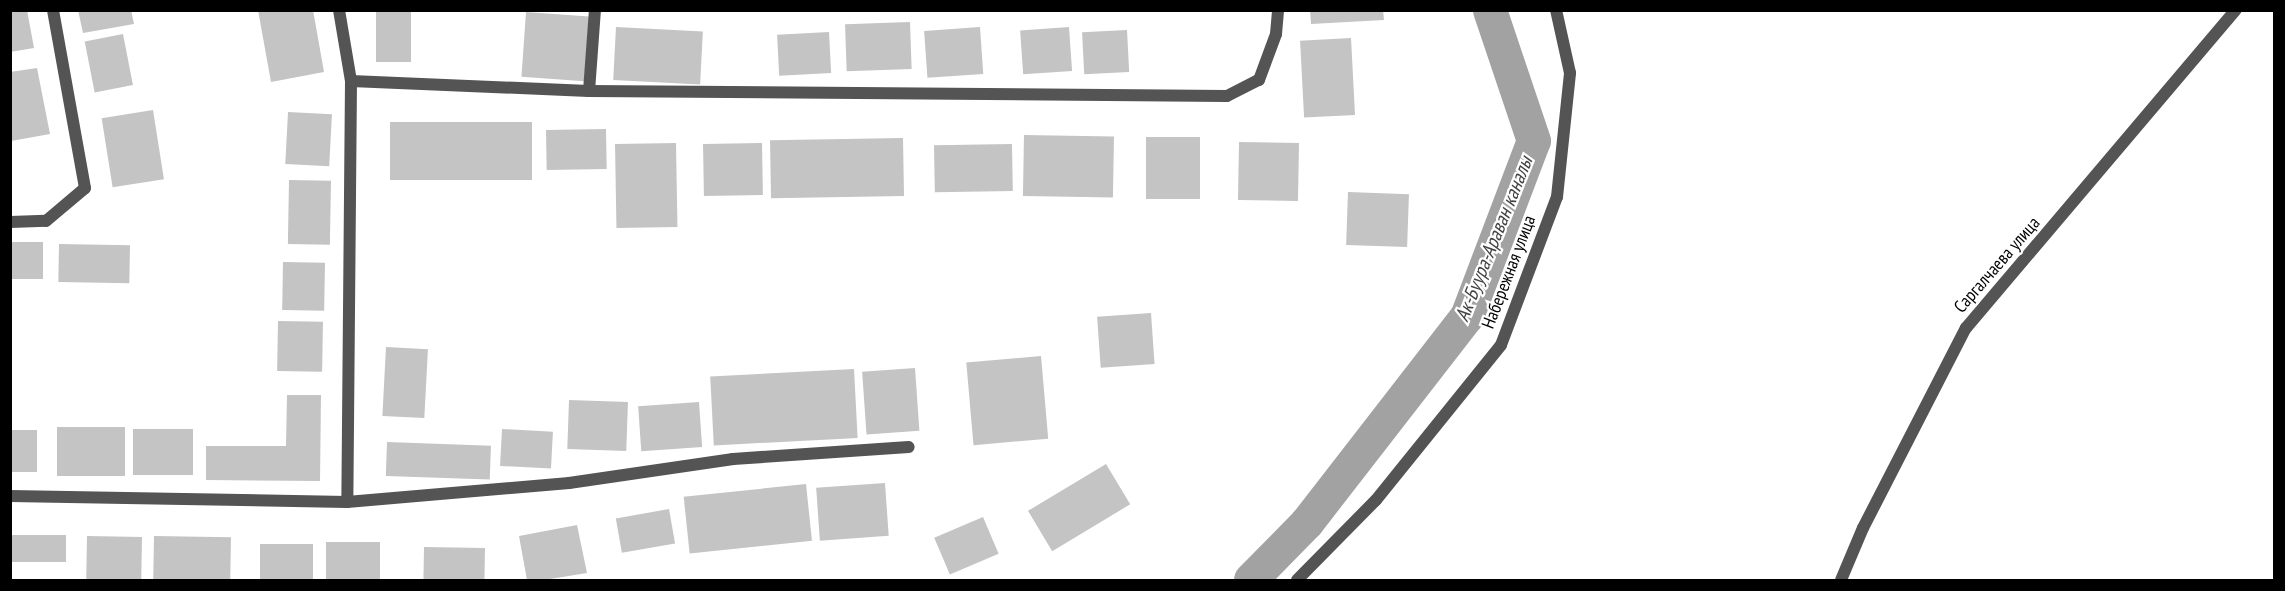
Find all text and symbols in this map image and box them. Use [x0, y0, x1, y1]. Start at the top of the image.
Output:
water label: Ак-Буура-Араван каналы [1450, 153, 1538, 325]
street label: Набережная улица [1477, 212, 1541, 332]
street label: Саргалчаева улица [1949, 213, 2045, 317]

